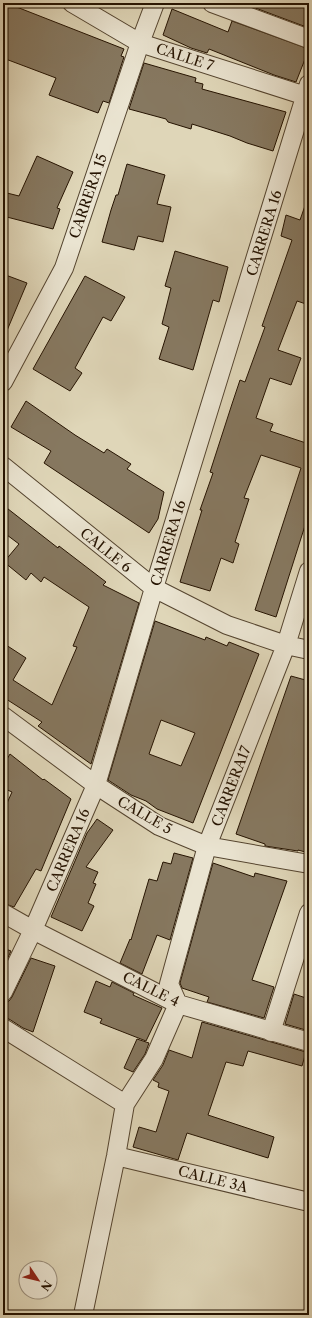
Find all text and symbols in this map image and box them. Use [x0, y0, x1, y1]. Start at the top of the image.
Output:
street label: CALLE 7 [154, 39, 216, 75]
street label: CARRERA 15 [65, 151, 111, 241]
street label: CARRERA 16 [242, 188, 286, 278]
street label: CARRERA 16 [146, 498, 190, 588]
street label: CALLE 6 [77, 524, 135, 576]
street label: CARRERA17 [207, 743, 255, 829]
street label: CALLE 5 [114, 792, 176, 838]
street label: CARRERA 16 [42, 805, 94, 895]
street label: CALLE 4 [120, 968, 182, 1010]
street label: CALLE 3A [176, 1162, 250, 1196]
north arrow [18, 1260, 58, 1300]
text: N [37, 1278, 55, 1294]

